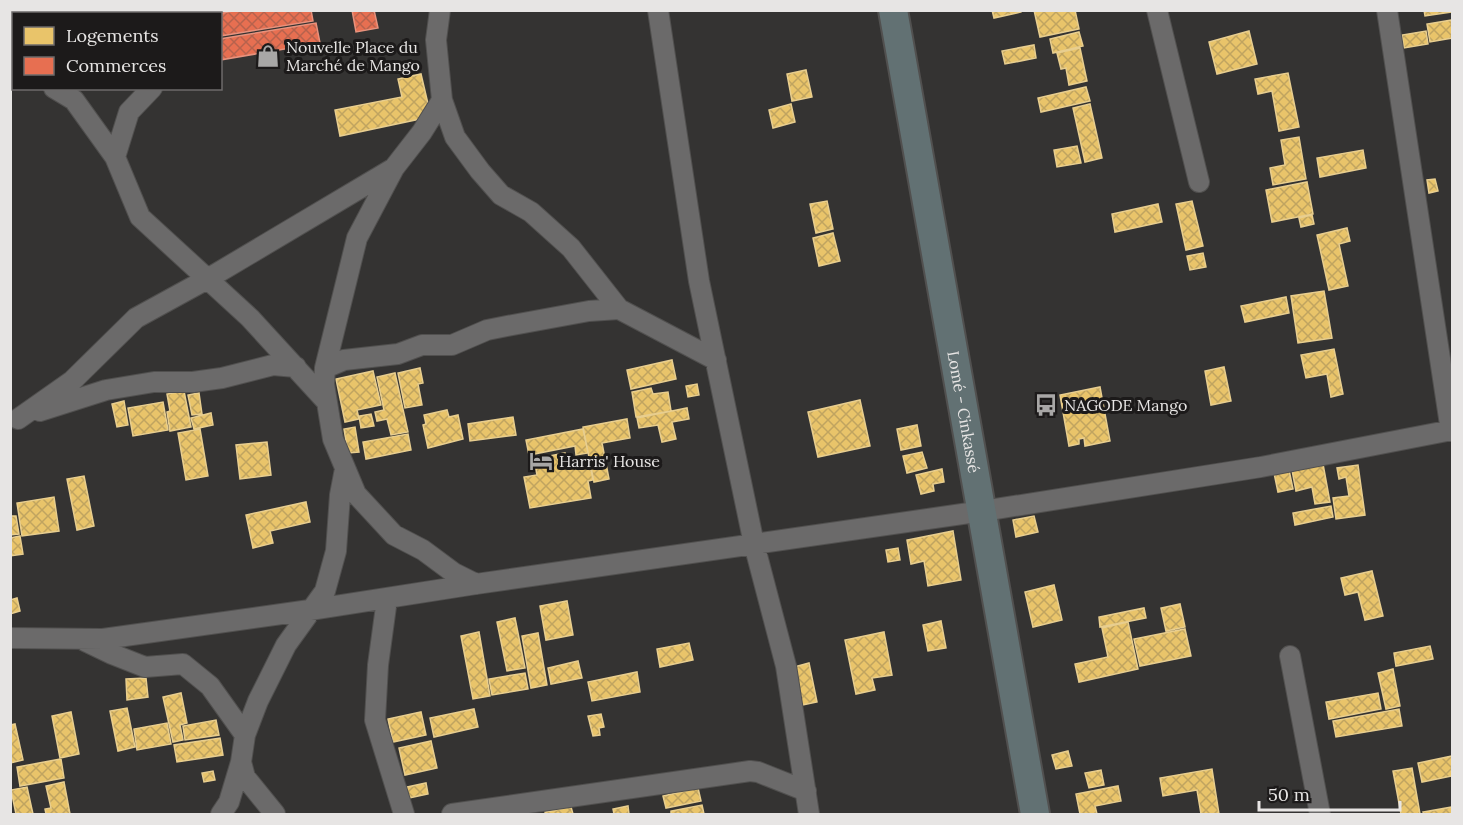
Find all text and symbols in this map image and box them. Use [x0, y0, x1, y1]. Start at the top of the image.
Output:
legend [12, 12, 222, 90]
text: Logements [66, 24, 158, 47]
place label: Nouvelle Place du Marché de Mango [286, 37, 420, 75]
shop icon: Nouvelle Place du Marché de Mango [255, 43, 281, 69]
text: Commerces [66, 54, 166, 77]
street label: Lomé - Cinkassé [943, 349, 985, 475]
bus stop icon: NAGODE Mango [1033, 392, 1059, 418]
place label: NAGODE Mango [1064, 395, 1187, 415]
hotel icon: Harris' House [528, 448, 554, 474]
place label: Harris' House [559, 451, 660, 471]
scale bar [1259, 774, 1400, 812]
text: 50 m [1268, 783, 1310, 806]

